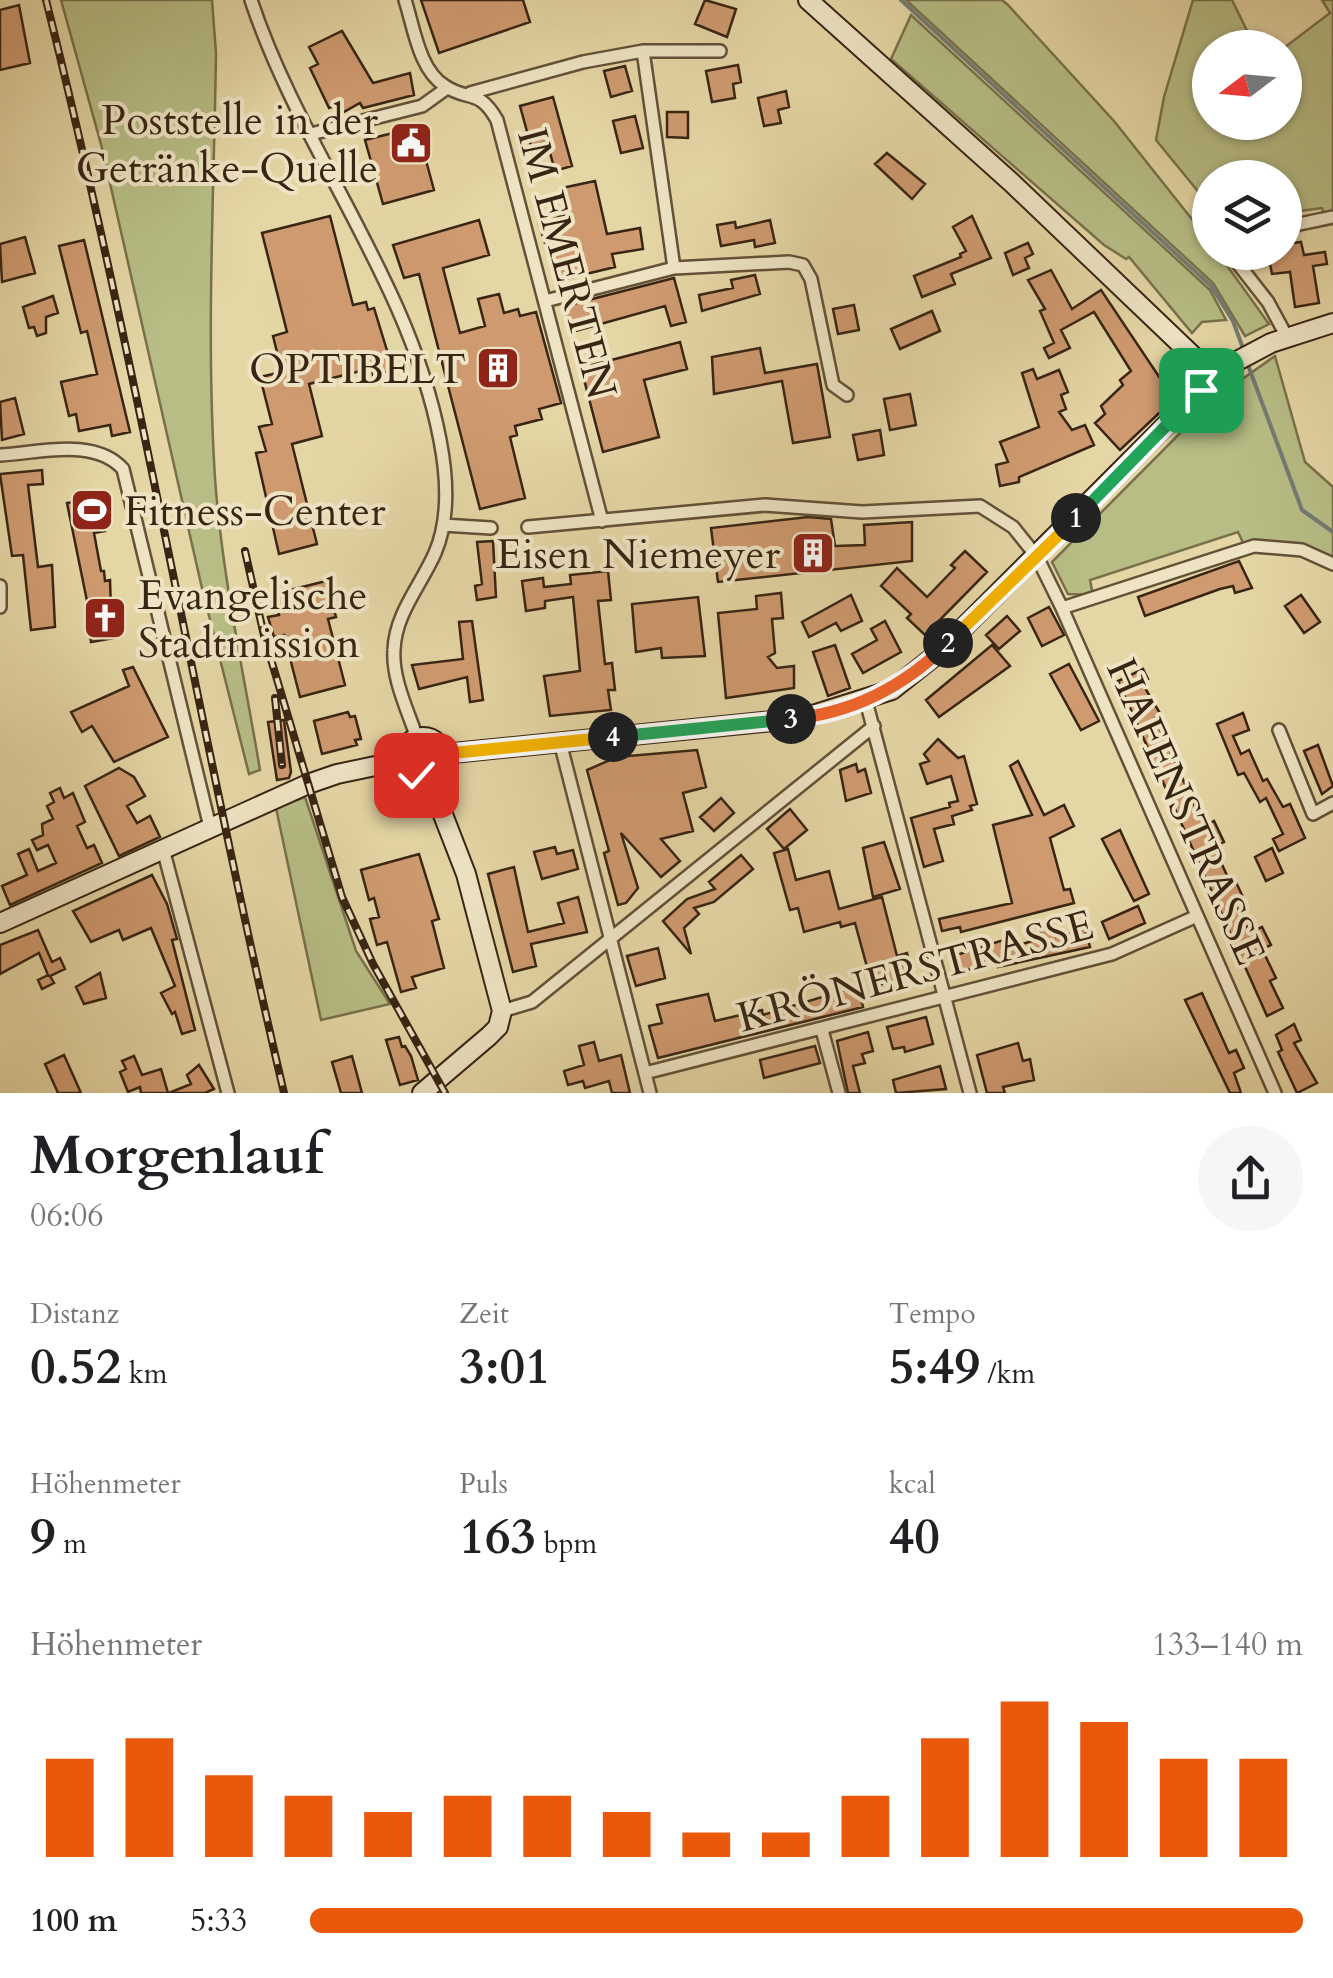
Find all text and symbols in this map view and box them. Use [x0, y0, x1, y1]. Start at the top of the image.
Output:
north arrow [1192, 30, 1302, 140]
map controls [1192, 30, 1302, 270]
place label: Poststelle in der Getränke-Quelle [76, 92, 379, 197]
public building icon: Poststelle in der Getränke-Quelle [388, 120, 434, 166]
street label: IM EMERTEN [503, 122, 630, 405]
button: layers [1192, 160, 1302, 270]
place label: OPTIBELT [249, 341, 466, 398]
building icon: OPTIBELT [475, 345, 521, 391]
pin [1159, 348, 1244, 433]
icon: arrive [1174, 363, 1229, 418]
place label: Fitness-Center [124, 483, 386, 540]
sports icon: Fitness-Center [69, 487, 115, 533]
pin: 1 [1051, 493, 1101, 543]
text: 1 [1069, 499, 1083, 537]
place label: Eisen Niemeyer [496, 526, 781, 583]
building icon: Eisen Niemeyer [790, 530, 836, 576]
place label: Evangelische Stadtmission [138, 567, 368, 672]
church icon: Evangelische Stadtmission [82, 595, 128, 641]
pin: 2 [923, 618, 973, 668]
text: 2 [941, 624, 955, 662]
street label: HAFENSTRASSE [1093, 650, 1279, 974]
pin: 3 [766, 694, 816, 744]
text: 3 [784, 700, 798, 738]
pin: 4 [588, 712, 638, 762]
text: 4 [606, 718, 620, 756]
pin [374, 733, 459, 818]
icon: check [389, 748, 444, 803]
street label: KRÖNERSTRASSE [731, 897, 1100, 1046]
text: Morgenlauf [30, 1119, 323, 1193]
button: share [1198, 1126, 1303, 1231]
text: 06:06 [30, 1194, 104, 1238]
text: Distanz [30, 1295, 119, 1333]
text: Zeit [459, 1295, 509, 1333]
text: Tempo [889, 1295, 976, 1333]
text: 0.52 [30, 1333, 121, 1401]
text: 3:01 [459, 1333, 551, 1401]
text: 5:49 [889, 1333, 980, 1401]
text: km [121, 1355, 168, 1393]
text: /km [980, 1355, 1035, 1393]
text: Höhenmeter [30, 1465, 181, 1503]
text: Puls [459, 1465, 508, 1503]
text: kcal [889, 1465, 936, 1503]
text: 9 [30, 1503, 56, 1571]
text: 163 [459, 1503, 536, 1571]
text: 40 [889, 1503, 940, 1571]
text: m [56, 1525, 87, 1563]
text: bpm [536, 1525, 597, 1563]
text: Höhenmeter [30, 1623, 202, 1667]
text: 133–140 m [1151, 1623, 1303, 1667]
text: 100 m [30, 1899, 117, 1943]
text: 5:33 [190, 1899, 247, 1943]

